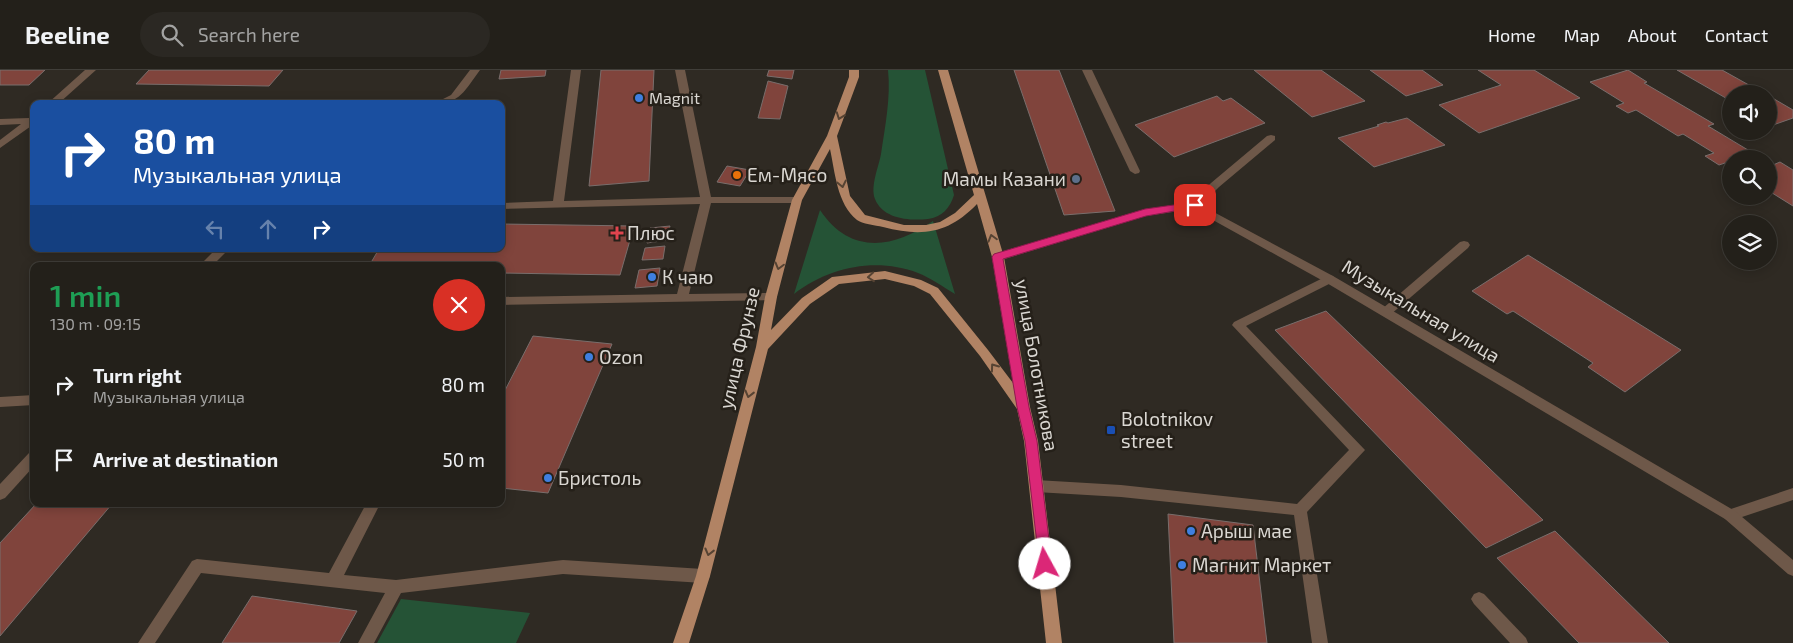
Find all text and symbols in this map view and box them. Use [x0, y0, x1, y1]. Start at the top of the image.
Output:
search box [140, 12, 490, 57]
text: Beeline [25, 20, 110, 49]
icon: search [158, 21, 186, 49]
text: Search here [198, 23, 300, 46]
text: Home [1488, 24, 1536, 46]
text: Map [1564, 24, 1600, 46]
text: About [1628, 24, 1677, 46]
text: Contact [1705, 24, 1768, 46]
map controls [1722, 85, 1777, 270]
button: sound [1722, 85, 1777, 140]
place label: Magnit [649, 88, 700, 107]
marker: Magnit [633, 92, 645, 104]
one-way arrow [836, 111, 846, 120]
text: 80 m [133, 119, 215, 161]
icon: right [50, 120, 115, 185]
button: search [1722, 150, 1777, 205]
text: Музыкальная улица [133, 161, 342, 187]
place label: Ем-Мясо [747, 163, 827, 186]
place label: Мамы Казани [943, 167, 1066, 190]
marker: Ем-Мясо [731, 169, 743, 181]
marker: Мамы Казани [1070, 173, 1082, 185]
one-way arrow [837, 179, 847, 188]
pin [1174, 184, 1216, 226]
icon: arrive [1181, 191, 1209, 219]
icon: left [201, 215, 229, 243]
icon: ahead [254, 215, 282, 243]
icon: right [307, 215, 335, 243]
button: layers [1722, 215, 1777, 270]
place label: Плюс [627, 221, 675, 244]
marker: Плюс [611, 227, 623, 239]
one-way arrow [988, 235, 998, 243]
street label: Музыкальная улица [1338, 254, 1504, 368]
one-way arrow [775, 261, 785, 269]
place label: К чаю [662, 265, 713, 288]
marker: К чаю [646, 271, 658, 283]
one-way arrow [867, 271, 875, 282]
text: 1 min [50, 277, 121, 313]
street label: улица Болотникова [1010, 277, 1064, 453]
button: close [433, 279, 485, 331]
street label: улица Фрунзе [713, 285, 765, 411]
text: 130 m · 09:15 [50, 314, 141, 333]
place label: Ozon [599, 345, 643, 368]
marker: Ozon [583, 351, 595, 363]
one-way arrow [991, 363, 1000, 373]
text: Turn right [93, 364, 181, 387]
icon: right [50, 371, 78, 399]
text: 80 m [441, 373, 485, 396]
text: Музыкальная улица [93, 387, 245, 406]
one-way arrow [745, 390, 755, 398]
place label: Bolotnikov street [1121, 407, 1213, 452]
marker: Bolotnikov street [1105, 424, 1117, 436]
icon: arrive [50, 446, 78, 474]
text: Arrive at destination [93, 448, 278, 471]
text: 50 m [442, 448, 485, 471]
place label: Бристоль [558, 466, 641, 489]
marker: Бристоль [542, 472, 554, 484]
place label: Арыш мае [1201, 519, 1292, 542]
marker: Арыш мае [1185, 525, 1197, 537]
position arrow [1018, 537, 1070, 589]
one-way arrow [704, 547, 715, 556]
place label: Магнит Маркет [1192, 553, 1331, 576]
marker: Магнит Маркет [1176, 559, 1188, 571]

